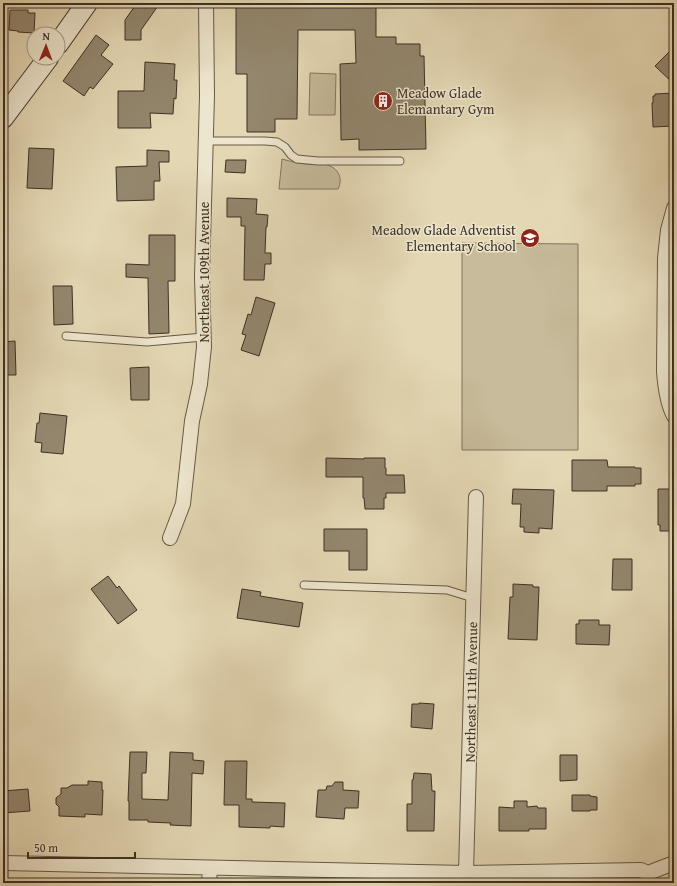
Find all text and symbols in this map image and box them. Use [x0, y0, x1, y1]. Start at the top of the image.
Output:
north arrow [26, 26, 66, 66]
text: N [42, 28, 51, 44]
place label: Meadow Glade Elemantary Gym [397, 83, 495, 119]
building icon: Meadow Glade Elemantary Gym [372, 90, 394, 112]
street label: Northeast 109th Avenue [194, 201, 214, 342]
place label: Meadow Glade Adventist Elementary School [372, 220, 516, 256]
school or university icon: Meadow Glade Adventist Elementary School [519, 227, 541, 249]
street label: Northeast 111th Avenue [460, 621, 482, 763]
scale bar [28, 834, 135, 860]
text: 50 m [34, 839, 58, 856]

